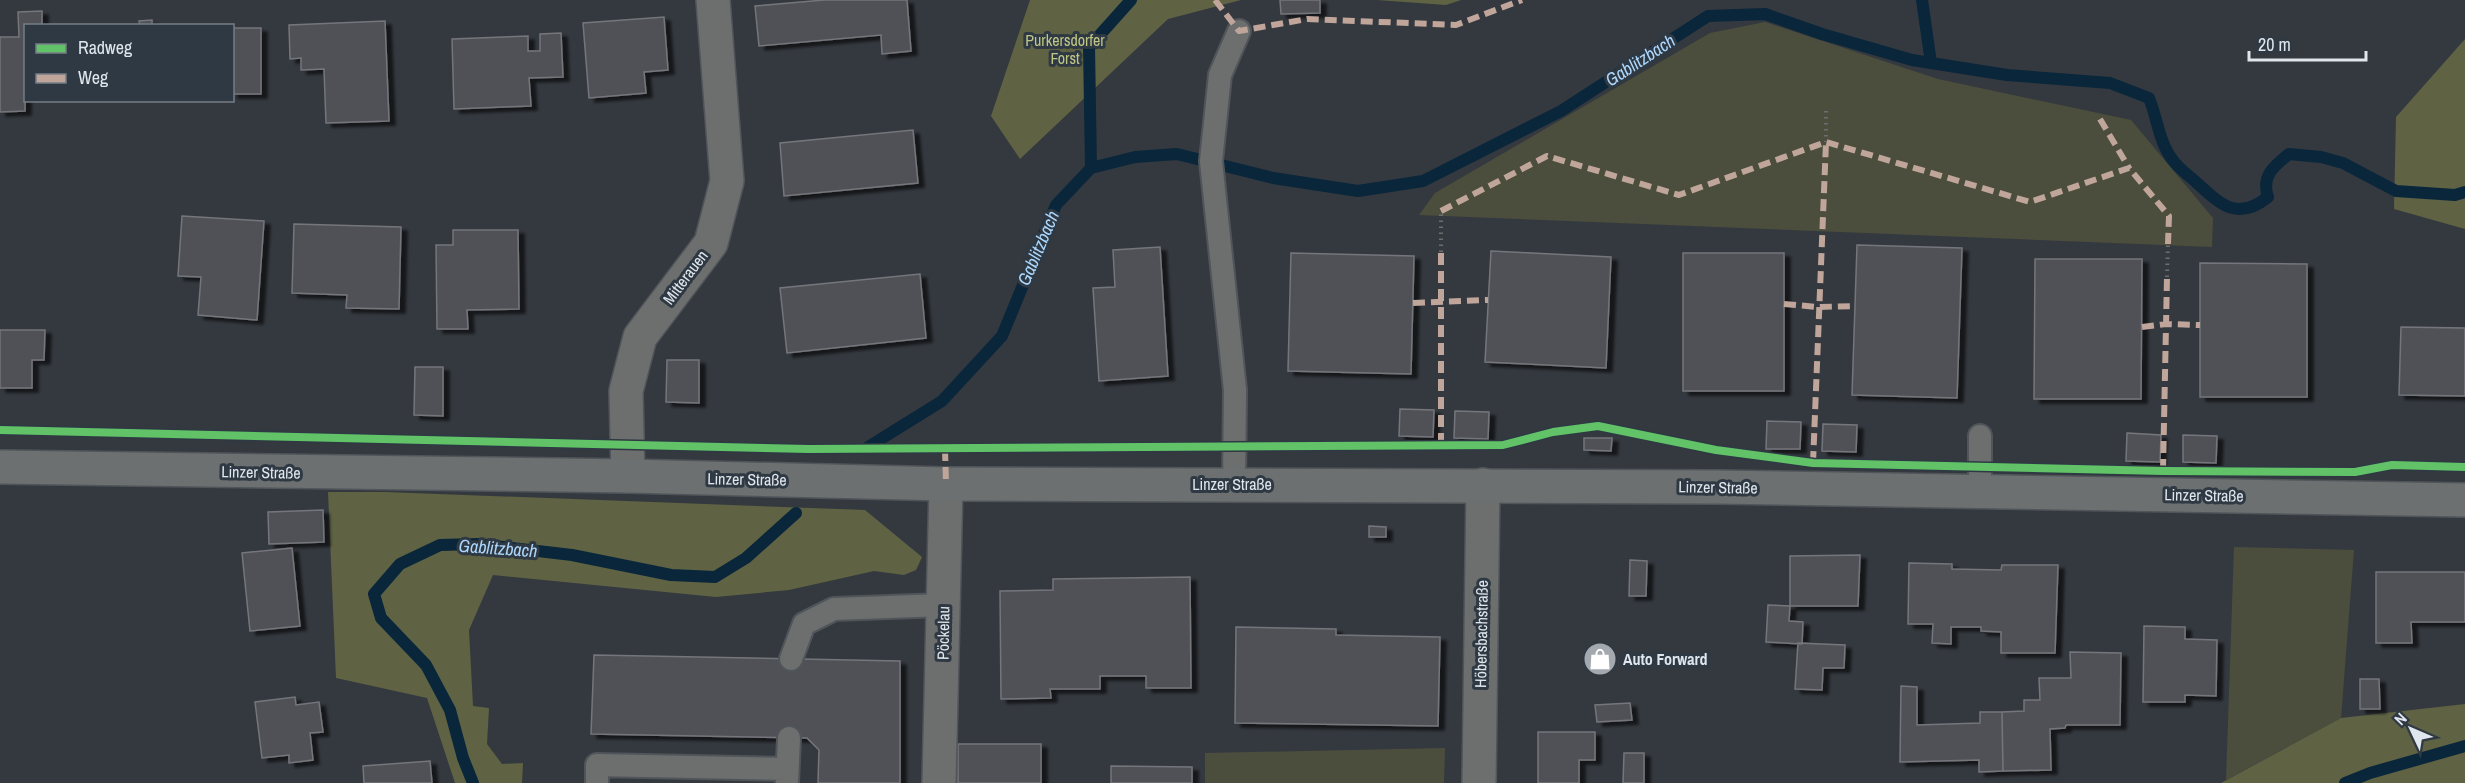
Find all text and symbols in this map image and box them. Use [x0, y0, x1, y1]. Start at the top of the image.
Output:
legend [24, 24, 234, 102]
scale bar [2249, 24, 2366, 62]
water label: Gablitzbach [1600, 28, 1680, 92]
park label: Purkersdorfer Forst [1025, 29, 1105, 69]
text: 20 m [2258, 32, 2291, 57]
text: Radweg [78, 35, 133, 60]
text: Weg [78, 65, 109, 90]
water label: Gablitzbach [1011, 207, 1065, 289]
street label: Mitterauen [657, 245, 713, 309]
street label: Linzer Straße [221, 460, 301, 484]
street label: Linzer Straße [707, 467, 787, 491]
street label: Linzer Straße [1192, 473, 1272, 495]
street label: Linzer Straße [1678, 475, 1758, 499]
street label: Linzer Straße [2164, 483, 2244, 507]
water label: Gablitzbach [458, 533, 538, 563]
street label: Höbersbachstraße [1469, 580, 1493, 688]
street label: Pöckelau [932, 606, 954, 660]
shop icon: Auto Forward [1582, 641, 1618, 677]
place label: Auto Forward [1623, 648, 1708, 670]
north arrow [2381, 699, 2441, 759]
text: N [2389, 708, 2411, 730]

